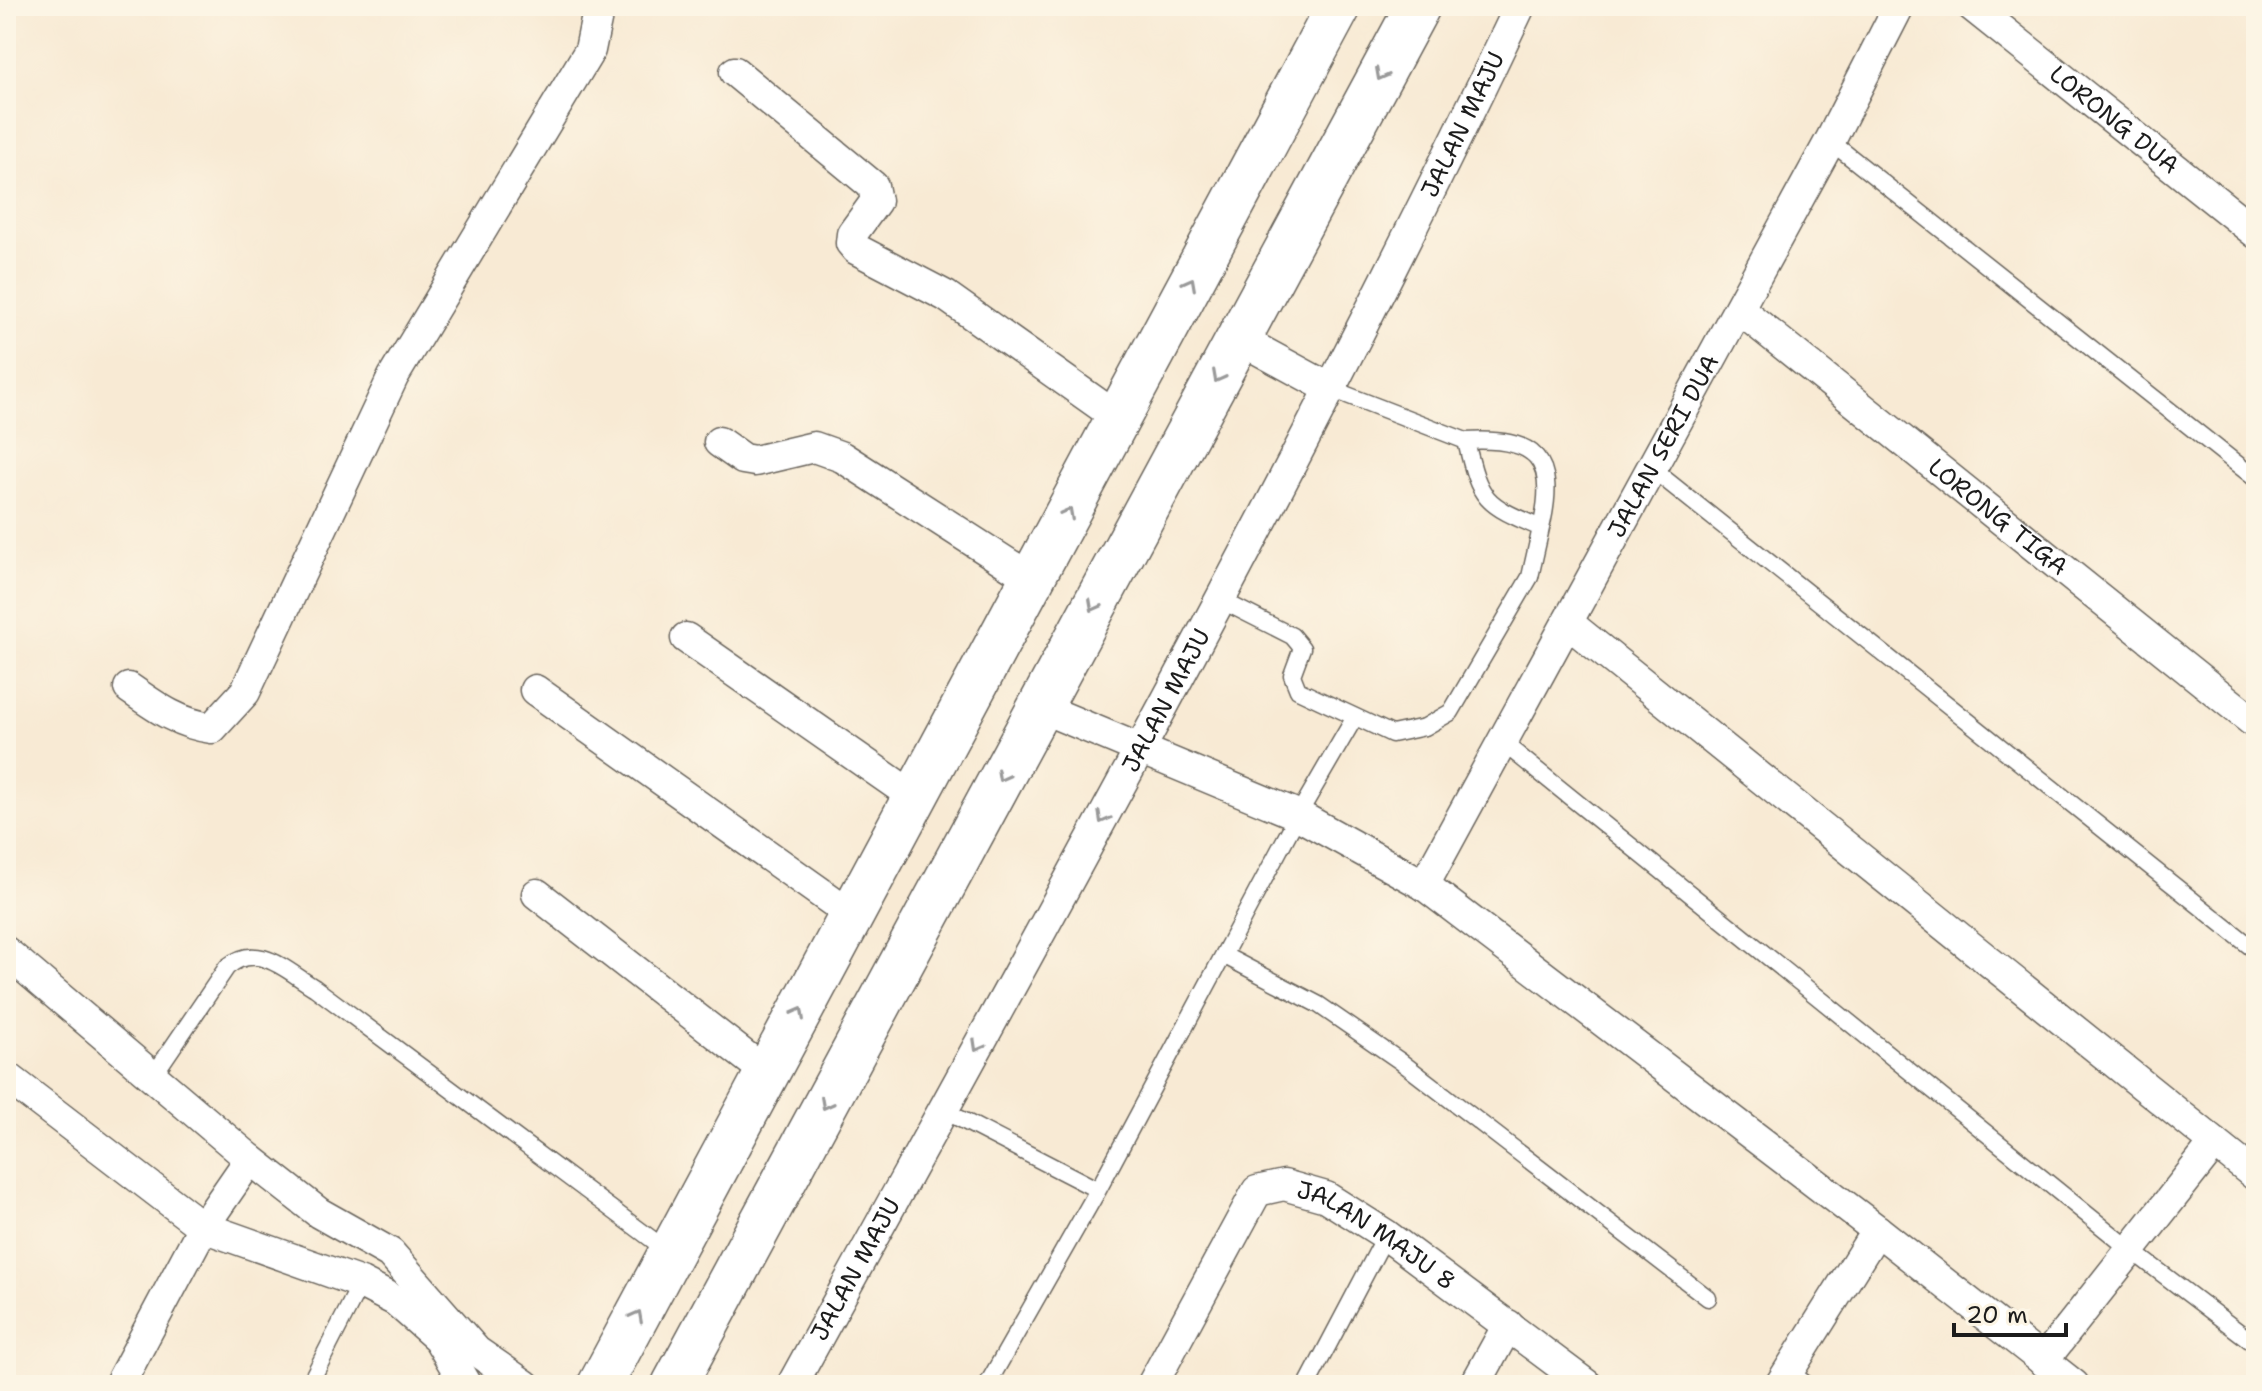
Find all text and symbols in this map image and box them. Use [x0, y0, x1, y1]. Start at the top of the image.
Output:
street label: JALAN MAJU [1414, 46, 1512, 203]
street label: LORONG DUA [2043, 58, 2186, 181]
one-way arrow [1376, 66, 1391, 81]
one-way arrow [1181, 277, 1196, 292]
street label: JALAN SERI DUA [1601, 349, 1726, 543]
one-way arrow [1212, 369, 1228, 383]
street label: LORONG TIGA [1921, 451, 2074, 583]
one-way arrow [1058, 506, 1073, 521]
one-way arrow [1089, 598, 1104, 612]
street label: JALAN MAJU [1115, 623, 1218, 778]
one-way arrow [997, 768, 1012, 782]
one-way arrow [1097, 809, 1113, 824]
one-way arrow [790, 1007, 805, 1021]
one-way arrow [972, 1037, 988, 1052]
one-way arrow [820, 1095, 836, 1109]
street label: JALAN MAJU 8 [1293, 1173, 1462, 1297]
street label: JALAN MAJU [803, 1192, 908, 1346]
scale bar [1954, 1287, 2066, 1337]
text: 20 m [1966, 1299, 2028, 1331]
one-way arrow [627, 1310, 642, 1325]

